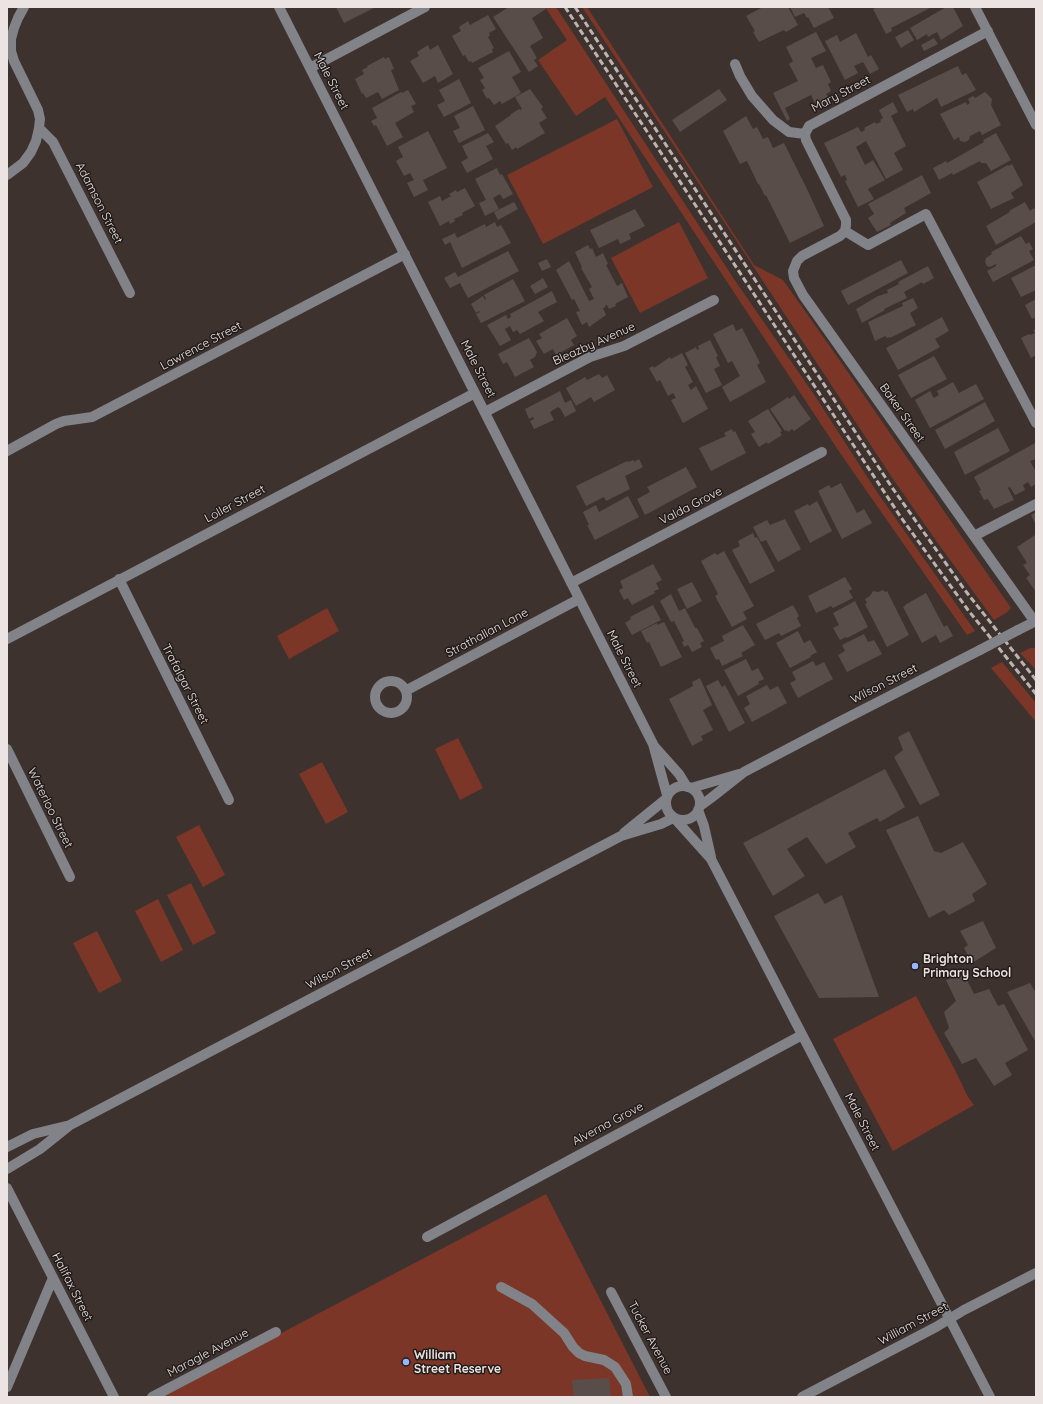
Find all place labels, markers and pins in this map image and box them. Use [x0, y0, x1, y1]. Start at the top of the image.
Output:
place label: Brighton Primary School [923, 952, 1011, 980]
marker: Brighton Primary School [910, 961, 920, 971]
place label: William Street Reserve [414, 1348, 501, 1376]
marker: William Street Reserve [401, 1357, 411, 1367]

